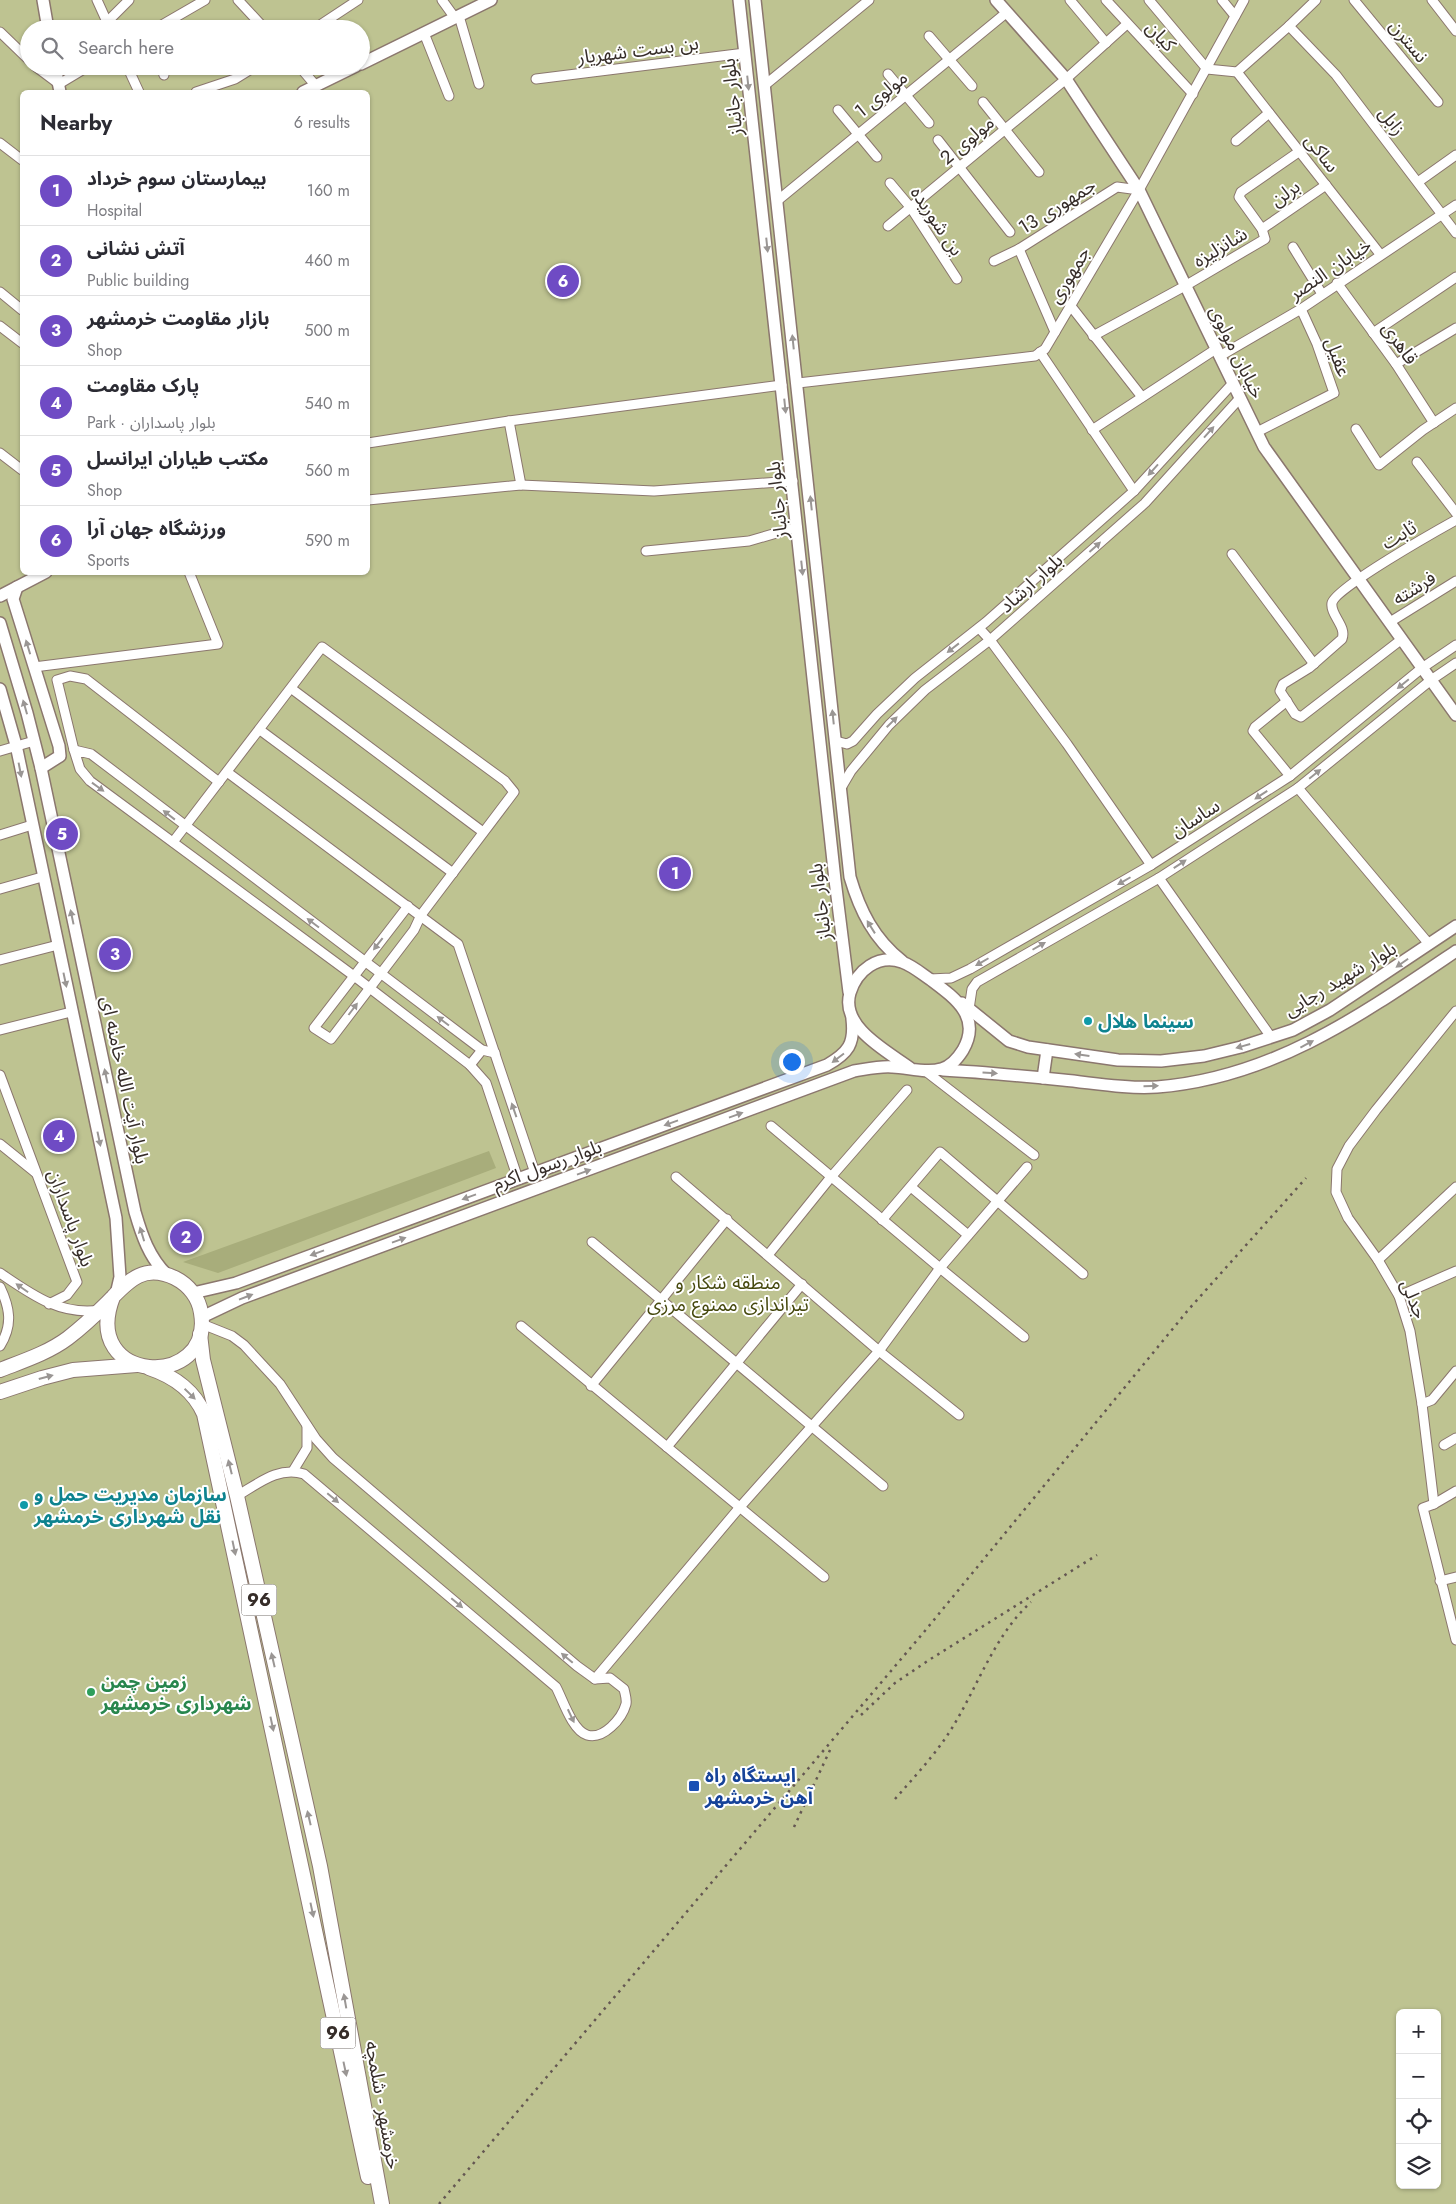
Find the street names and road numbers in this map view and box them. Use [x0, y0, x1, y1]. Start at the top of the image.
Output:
street label: نسترن [1383, 14, 1435, 68]
street label: کیان [1140, 15, 1183, 58]
street label: بن بست شهریار [575, 29, 700, 71]
street label: بلوار جانباز [715, 57, 750, 138]
street label: مولوی 1 [849, 64, 913, 124]
street label: زابل [1372, 101, 1412, 141]
street label: مولوی 2 [934, 109, 1000, 171]
street label: ساکی [1298, 128, 1346, 178]
street label: جمهوری 13 [1013, 172, 1101, 240]
street label: برلن [1265, 173, 1305, 213]
street label: بن شوریده [904, 181, 970, 261]
street label: شانزلیزه [1188, 220, 1252, 274]
street label: خیابان النصر [1282, 231, 1377, 307]
street label: جمهوری [1041, 241, 1097, 309]
street label: خیابان مولوی [1203, 301, 1271, 403]
street label: قاهری [1375, 316, 1425, 370]
street label: عقیل [1318, 334, 1358, 380]
street label: بلوار جانباز [760, 460, 795, 541]
street label: ثابت [1376, 514, 1422, 556]
street label: بلوار ارشاد [993, 547, 1069, 619]
street label: فرشته [1387, 564, 1441, 612]
street label: ساسان [1165, 792, 1225, 844]
street label: بلوار جانباز [802, 862, 838, 943]
street label: بلوار شهید رجایی [1279, 935, 1401, 1023]
street label: بلوار آیت الله خامنه ای [94, 994, 156, 1166]
street label: بلوار رسول اکرم [489, 1133, 606, 1198]
street label: بلوار پاسداران [41, 1166, 101, 1270]
street label: جدلی [1394, 1275, 1434, 1323]
road number: 96 [242, 1584, 276, 1616]
road number: 96 [320, 2018, 356, 2048]
street label: خرمشهر - شلمچه [358, 2039, 408, 2171]

